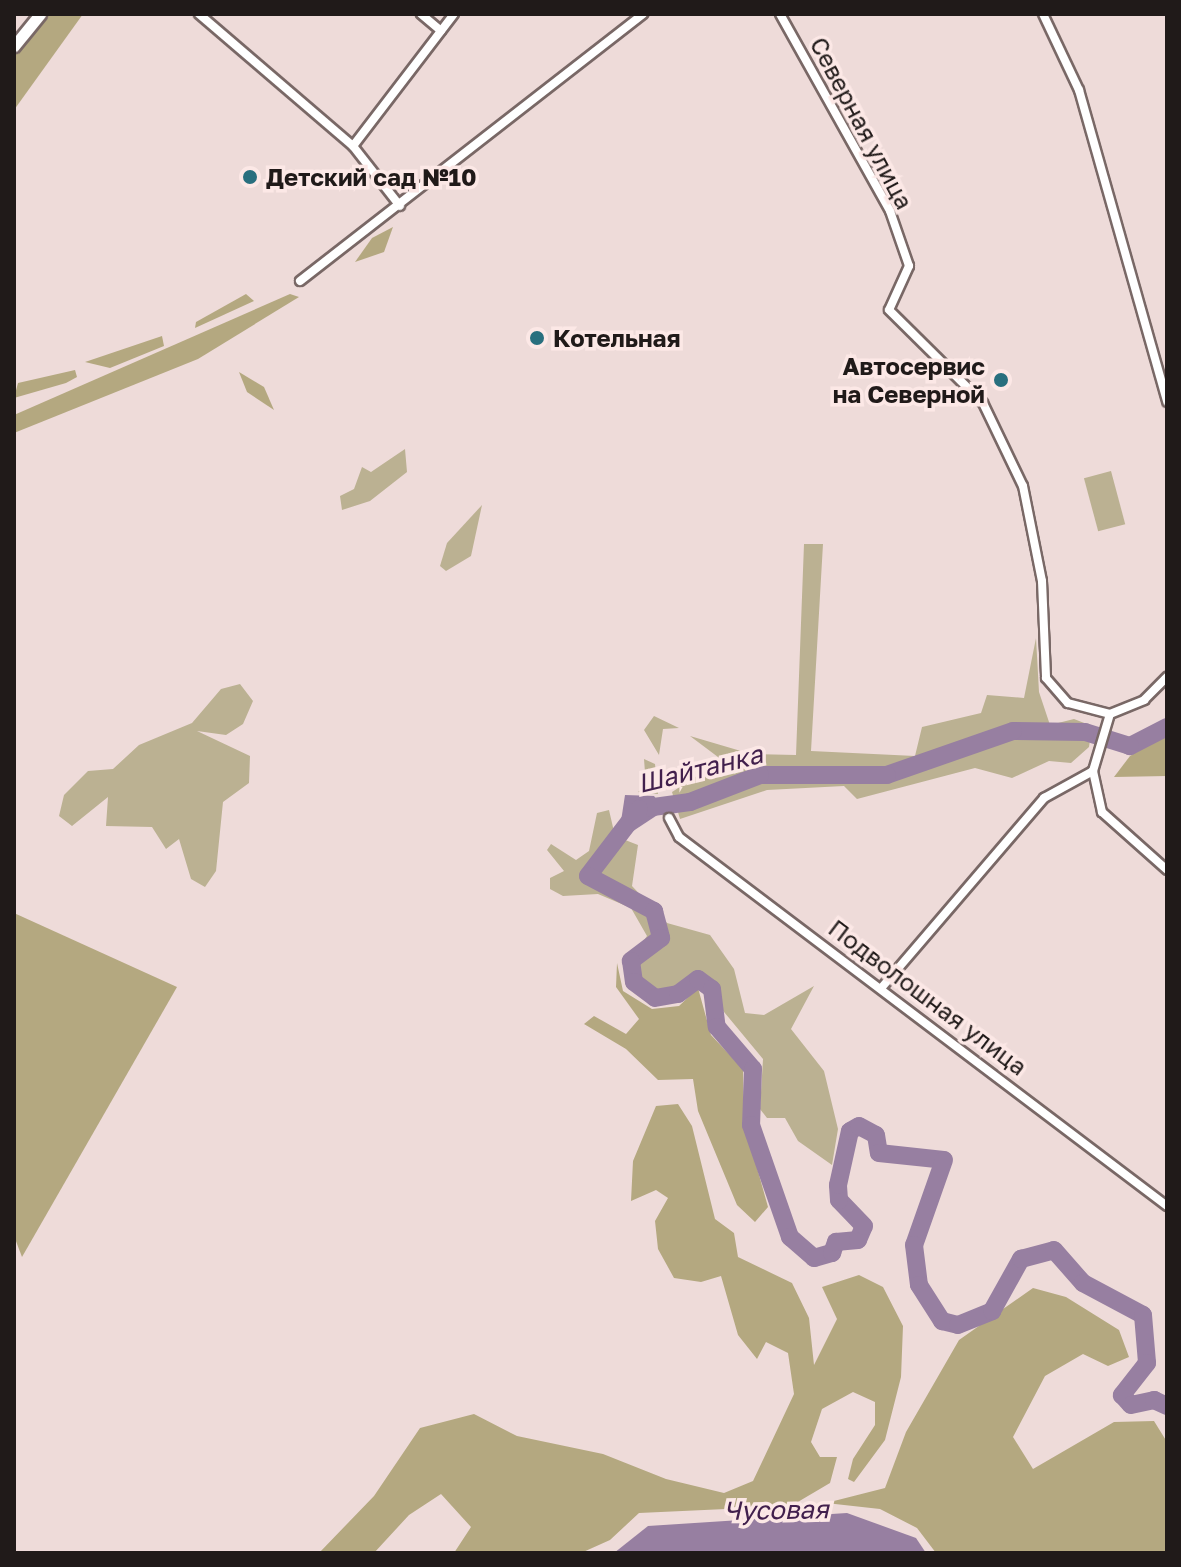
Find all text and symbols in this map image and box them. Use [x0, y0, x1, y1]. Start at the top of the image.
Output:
street label: Северная улица [805, 32, 919, 214]
place label: Детский сад №10 [266, 163, 476, 191]
marker: Детский сад №10 [241, 168, 259, 186]
place label: Котельная [553, 324, 681, 352]
marker: Котельная [528, 329, 546, 347]
place label: Автосервис на Северной [833, 352, 985, 408]
marker: Автосервис на Северной [992, 371, 1010, 389]
water label: Шайтанка [634, 738, 766, 800]
street label: Подволошная улица [823, 913, 1033, 1081]
water label: Чусовая [723, 1493, 829, 1527]

